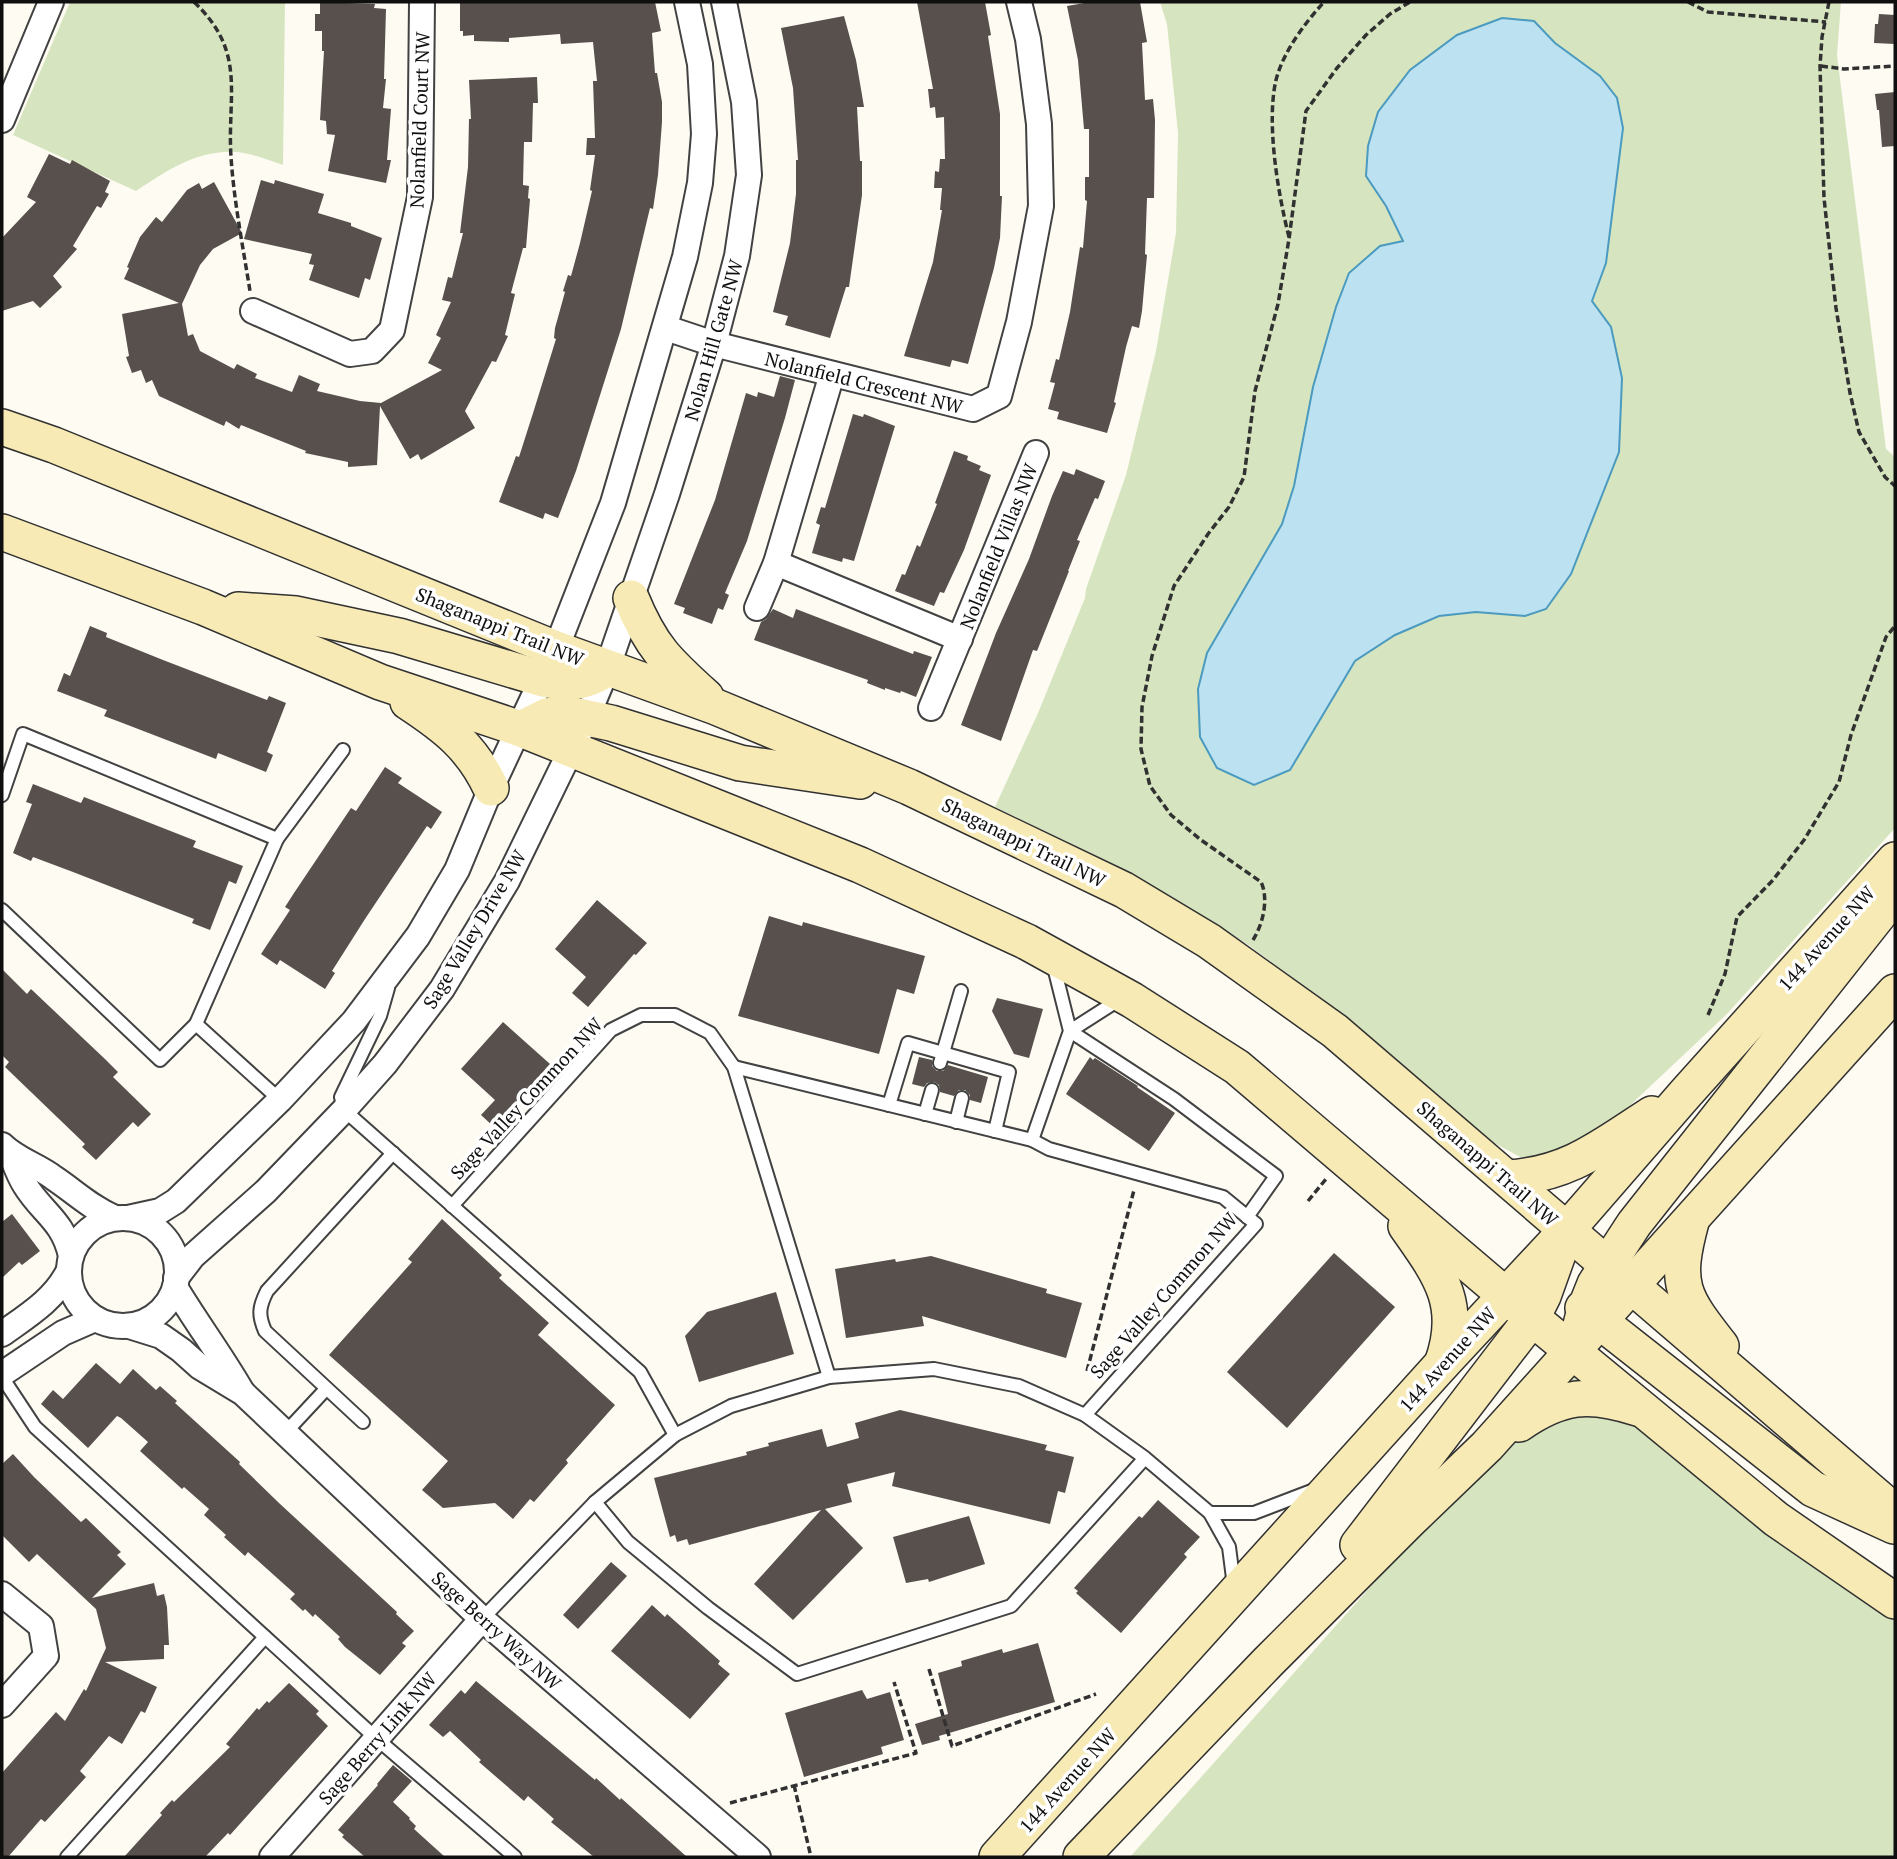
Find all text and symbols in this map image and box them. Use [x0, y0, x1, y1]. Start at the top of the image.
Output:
street label: Nolanfield Court NW [403, 31, 435, 209]
street label: Nolan Hill Gate NW [678, 256, 748, 424]
street label: Nolanfield Crescent NW [763, 345, 966, 419]
street label: Nolanfield Villas NW [953, 459, 1043, 633]
street label: Shaganappi Trail NW [412, 581, 588, 671]
street label: Shaganappi Trail NW [938, 792, 1110, 893]
street label: Sage Valley Drive NW [417, 845, 531, 1013]
street label: 144 Avenue NW [1772, 880, 1880, 996]
street label: Sage Valley Common NW [444, 1012, 608, 1184]
street label: Shaganappi Trail NW [1412, 1095, 1564, 1231]
street label: Sage Valley Common NW [1084, 1206, 1242, 1383]
street label: 144 Avenue NW [1393, 1301, 1501, 1417]
street label: Sage Berry Way NW [427, 1565, 567, 1695]
street label: Sage Berry Link NW [313, 1666, 442, 1810]
street label: 144 Avenue NW [1013, 1722, 1121, 1838]

